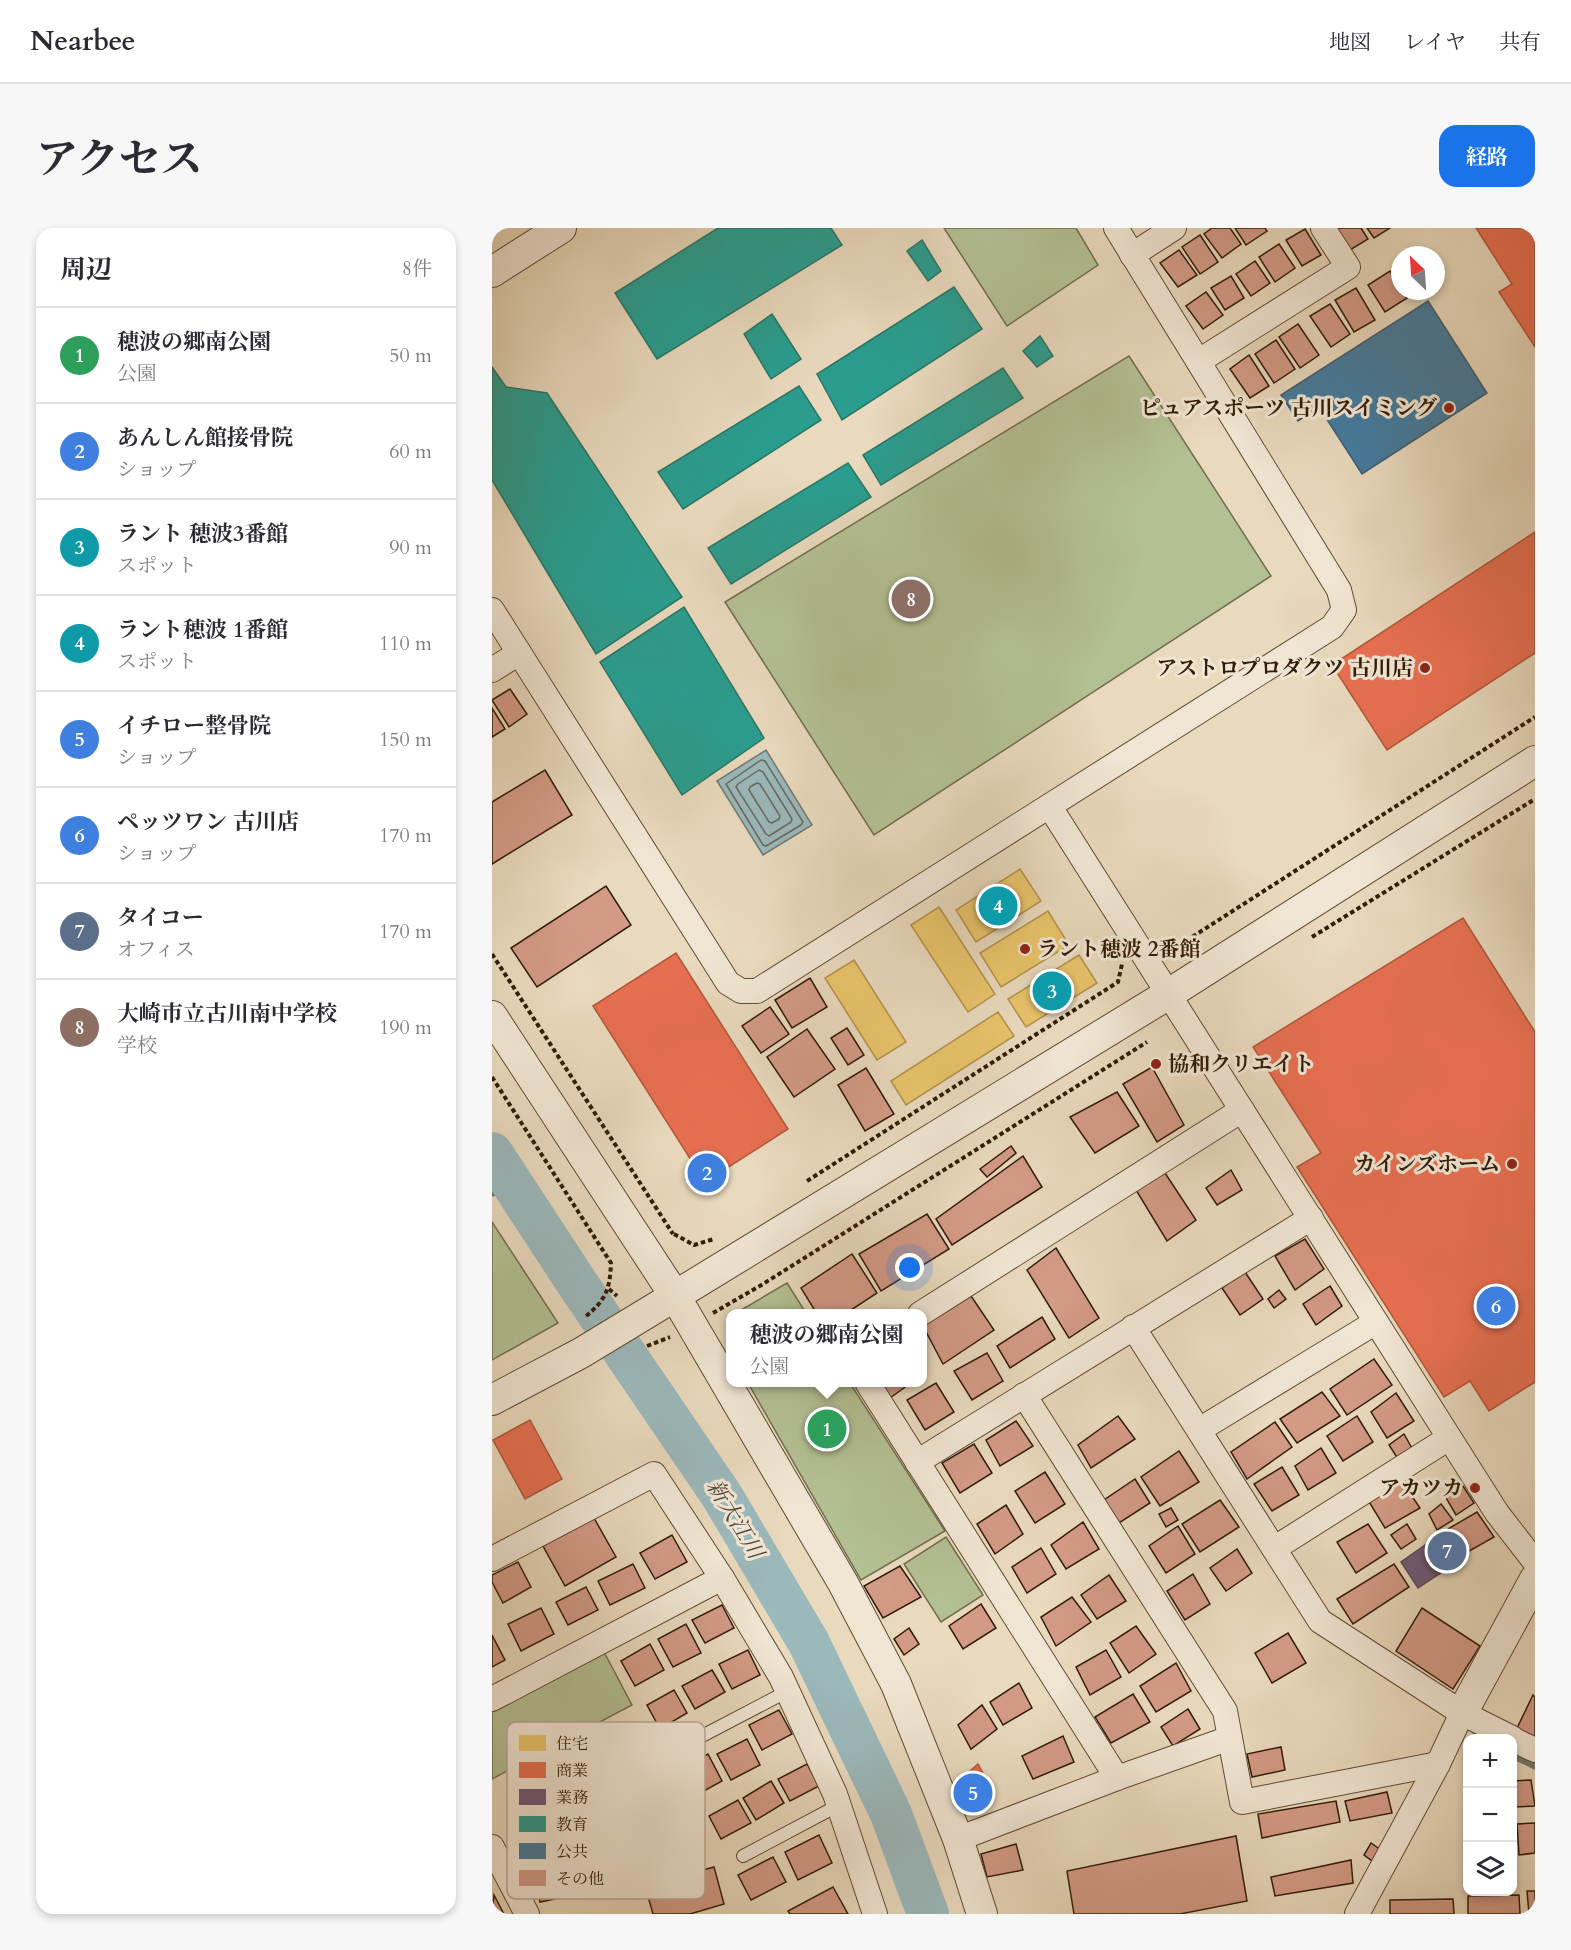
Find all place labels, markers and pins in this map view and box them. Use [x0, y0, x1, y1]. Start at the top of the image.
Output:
place label: ピュアスポーツ 古川スイミング [1140, 394, 1437, 423]
marker: ピュアスポーツ 古川スイミング [1442, 401, 1456, 415]
pin: 8 [892, 576, 930, 622]
place label: アストロプロダクツ 古川店 [1156, 654, 1413, 683]
marker: アストロプロダクツ 古川店 [1418, 661, 1432, 675]
pin: 4 [978, 884, 1018, 928]
place label: ラント穂波 2番館 [1037, 935, 1200, 964]
marker: ラント穂波 2番館 [1018, 942, 1032, 956]
pin: 3 [1032, 968, 1072, 1014]
place label: 協和クリエイト [1168, 1050, 1315, 1079]
marker: 協和クリエイト [1149, 1057, 1163, 1071]
pin: 2 [688, 1150, 726, 1196]
place label: カインズホーム [1354, 1150, 1500, 1179]
marker: カインズホーム [1505, 1157, 1519, 1171]
pin: 6 [1476, 1284, 1516, 1328]
pin: 1 [808, 1406, 846, 1452]
place label: アカツカ [1379, 1474, 1463, 1503]
marker: アカツカ [1468, 1481, 1482, 1495]
pin: 7 [1428, 1528, 1466, 1574]
pin: 5 [954, 1770, 992, 1816]

